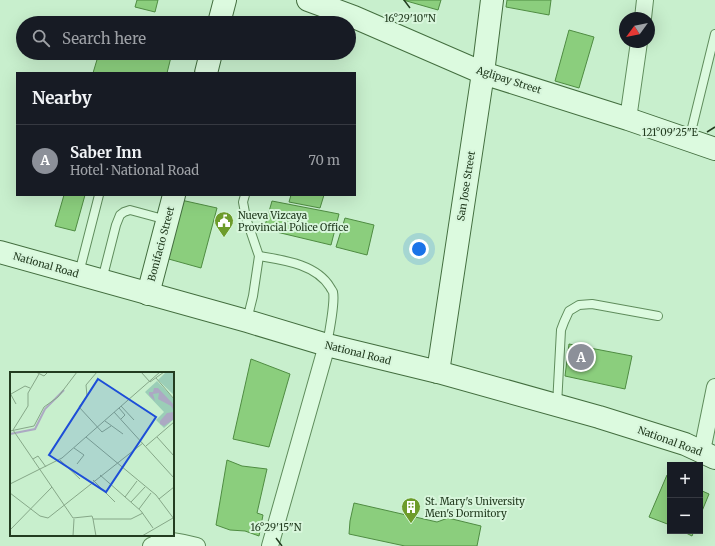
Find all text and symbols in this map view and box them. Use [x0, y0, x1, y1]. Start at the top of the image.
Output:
text: 16°29'10"N [384, 12, 436, 25]
north arrow [619, 12, 655, 48]
search box [16, 16, 356, 60]
icon: search [30, 27, 52, 49]
text: Search here [62, 29, 146, 48]
street label: Aglipay Street [474, 63, 543, 97]
text: Nearby [32, 87, 92, 109]
text: 121°09'25"E [642, 126, 699, 139]
text: Saber Inn [70, 143, 142, 162]
street label: San Jose Street [454, 150, 478, 222]
text: A [40, 152, 50, 169]
text: 70 m [309, 152, 340, 169]
text: Hotel · National Road [70, 162, 199, 179]
street label: Bonifacio Street [145, 205, 177, 283]
place label: Nueva Vizcaya Provincial Police Office [238, 209, 348, 234]
public building icon: Nueva Vizcaya Provincial Police Office [213, 210, 235, 238]
your location [409, 239, 429, 259]
street label: National Road [12, 249, 80, 281]
street label: National Road [324, 339, 392, 367]
pin: A [568, 342, 594, 372]
inset map [10, 372, 174, 536]
street label: National Road [636, 423, 704, 459]
map controls [667, 462, 703, 534]
button: + [667, 462, 703, 498]
place label: St. Mary's University Men's Dormitory [425, 495, 525, 520]
building icon: St. Mary's University Men's Dormitory [400, 496, 422, 524]
button: − [667, 498, 703, 534]
text: 16°29'15"N [251, 521, 302, 534]

